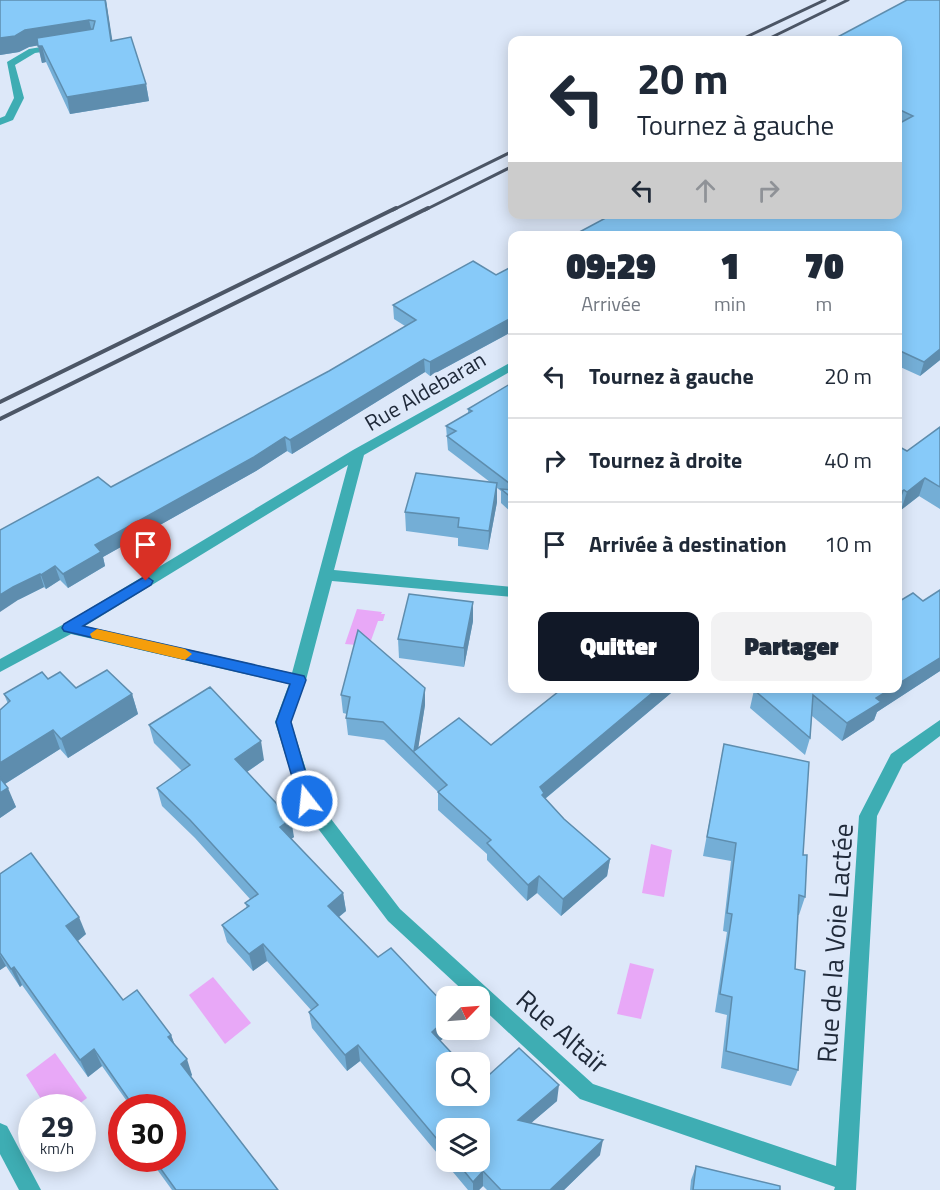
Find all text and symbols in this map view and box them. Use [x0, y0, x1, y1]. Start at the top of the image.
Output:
text: 20 m [637, 46, 729, 110]
icon: left [538, 60, 616, 138]
text: Tournez à gauche [637, 104, 834, 145]
icon: left [626, 174, 659, 207]
icon: ahead [689, 174, 722, 207]
icon: right [752, 174, 785, 207]
text: 09:29 [566, 238, 656, 293]
text: 1 [720, 238, 740, 293]
text: 70 [804, 238, 844, 293]
text: Arrivée [581, 288, 641, 319]
text: min [714, 288, 746, 319]
text: m [816, 288, 832, 319]
street label: Rue Aldebaran [358, 343, 492, 439]
text: Tournez à gauche [589, 359, 754, 393]
text: 20 m [824, 359, 872, 393]
icon: left [538, 360, 571, 393]
text: Tournez à droite [589, 443, 742, 477]
text: 40 m [824, 443, 872, 477]
icon: right [538, 444, 571, 477]
pin [120, 519, 171, 581]
text: Arrivée à destination [589, 527, 787, 561]
text: 10 m [824, 527, 872, 561]
icon: arrive [129, 528, 162, 561]
icon: arrive [538, 528, 571, 561]
button: Quitter [538, 612, 699, 681]
button: Partager [711, 612, 872, 681]
position arrow [275, 769, 339, 833]
street label: Rue de la Voie Lactée [805, 822, 863, 1064]
street label: Rue Altaïr [508, 979, 618, 1083]
north arrow [436, 986, 490, 1040]
map controls [436, 986, 490, 1172]
button: search [436, 1052, 490, 1106]
speed limit sign: 30 [108, 1094, 186, 1172]
text: 29 [40, 1103, 74, 1149]
button: layers [436, 1118, 490, 1172]
text: km/h [40, 1137, 74, 1160]

